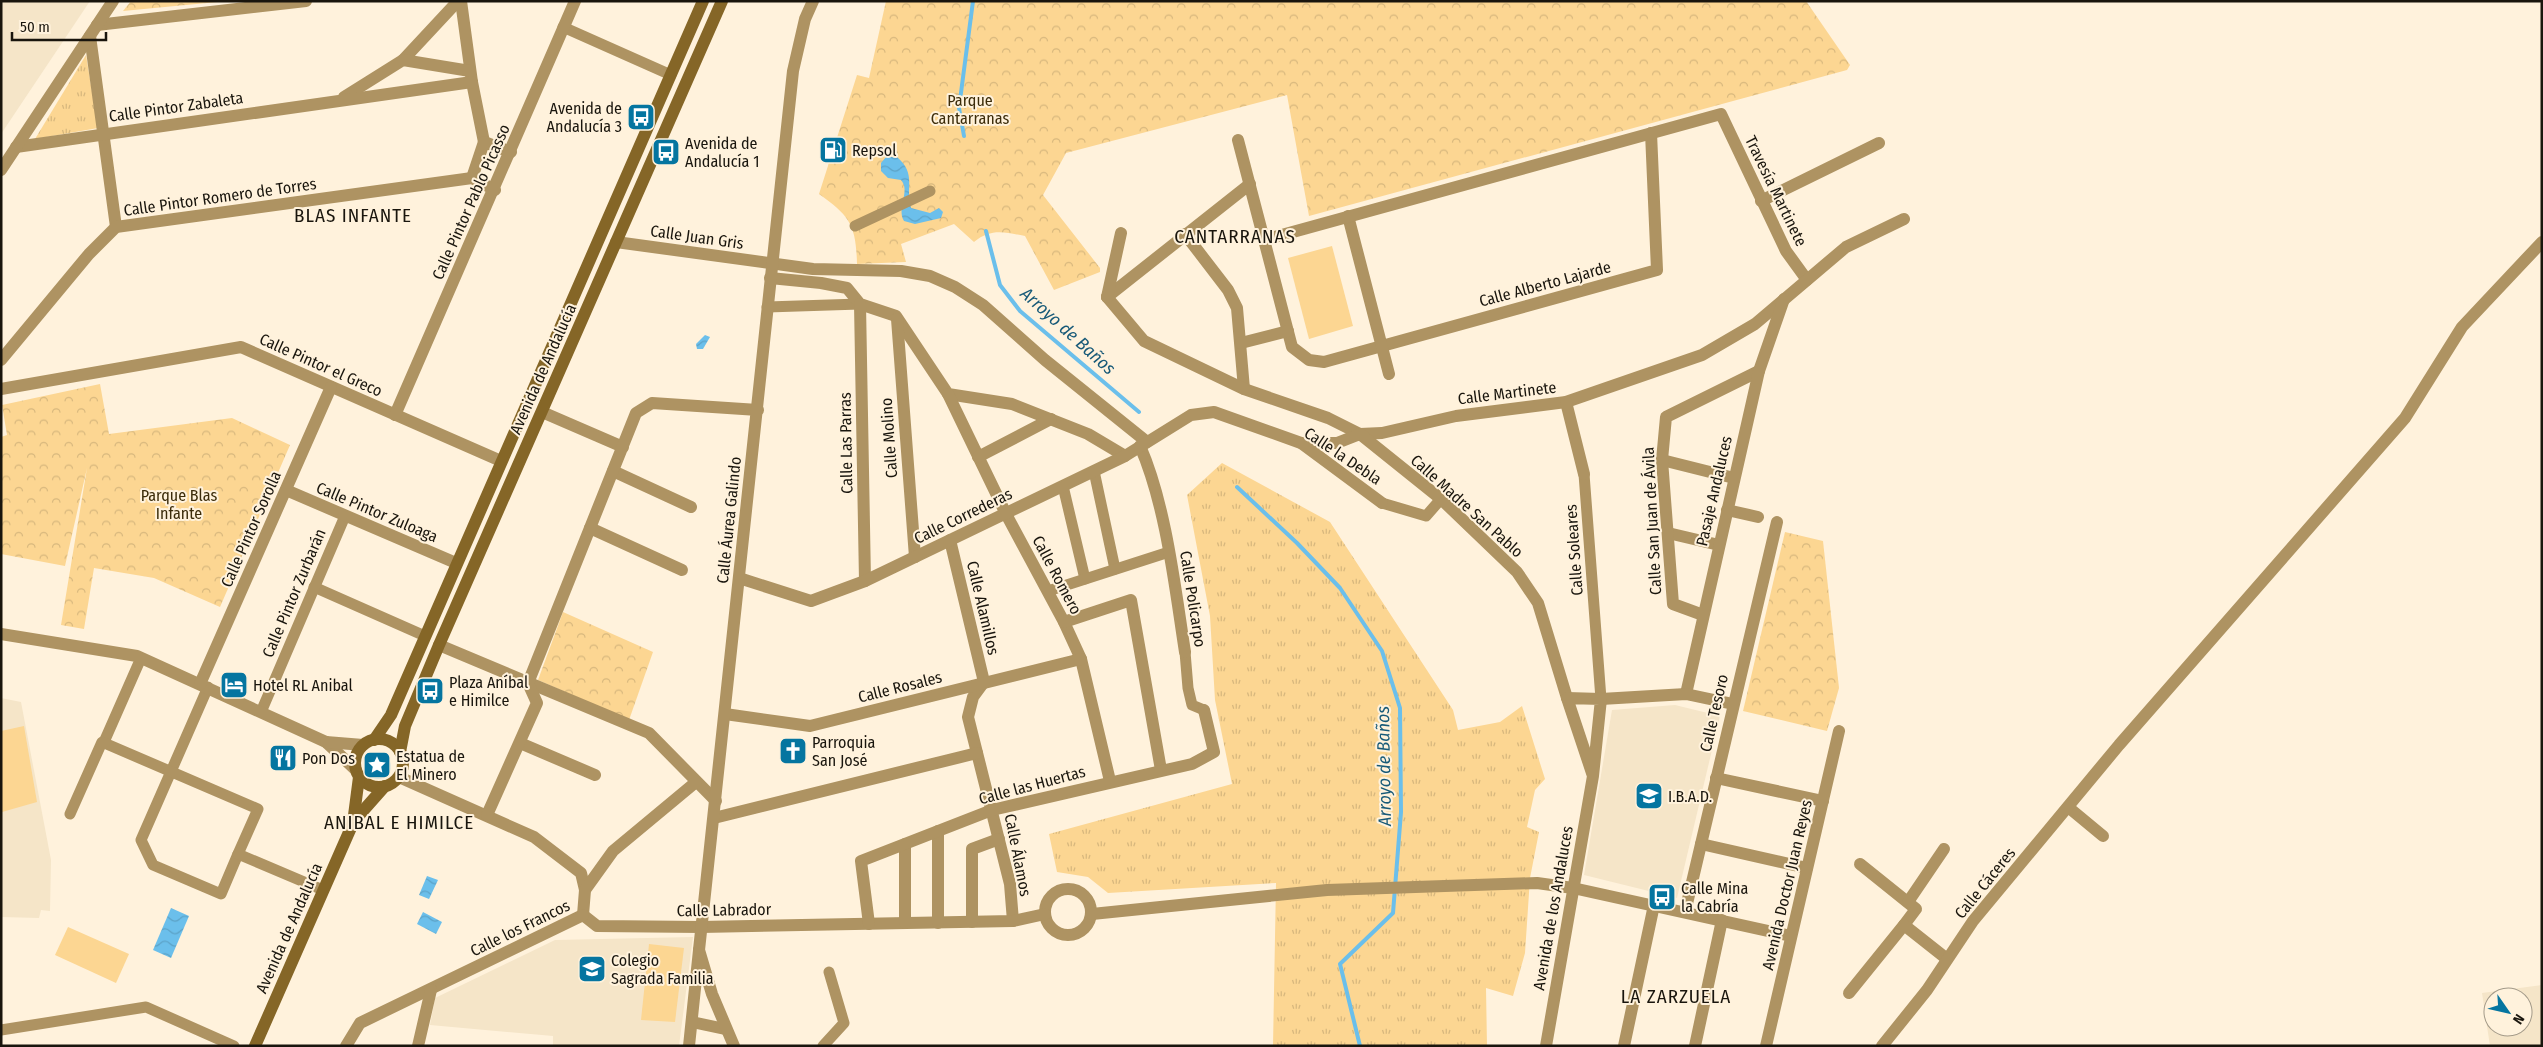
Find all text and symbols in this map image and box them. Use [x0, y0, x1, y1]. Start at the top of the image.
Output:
scale bar [12, 10, 106, 42]
text: 50 m [20, 18, 50, 36]
street label: Calle Pintor Zabaleta [108, 88, 245, 126]
park label: Parque Cantarranas [931, 91, 1010, 128]
place label: Avenida de Andalucía 3 [547, 99, 622, 136]
bus stop icon: Avenida de Andalucía 3 [626, 102, 656, 132]
street label: Calle Pintor Pablo Picasso [428, 121, 514, 283]
street label: Travesía Martinete [1741, 133, 1811, 249]
place label: Avenida de Andalucía 1 [685, 134, 759, 171]
fuel station icon: Repsol [818, 135, 848, 165]
bus stop icon: Avenida de Andalucía 1 [651, 137, 681, 167]
place label: Repsol [852, 141, 896, 160]
street label: Calle Pintor Romero de Torres [122, 174, 318, 220]
district label: BLAS INFANTE [294, 204, 412, 227]
street label: Calle Juan Gris [649, 221, 745, 253]
district label: CANTARRANAS [1174, 225, 1296, 248]
street label: Calle Alberto Lajarde [1477, 257, 1613, 311]
water label: Arroyo de Baños [1015, 282, 1120, 380]
street label: Avenida de Andalucía [506, 301, 580, 437]
street label: Calle Pintor el Greco [257, 329, 385, 401]
street label: Calle Martinete [1457, 378, 1557, 408]
street label: Calle Las Parras [836, 392, 856, 494]
street label: Calle Molino [877, 397, 901, 479]
street label: Calle la Debla [1301, 423, 1385, 489]
street label: Pasaje Andaluces [1692, 434, 1736, 548]
street label: Calle San Juan de Ávila [1639, 446, 1665, 596]
street label: Calle Madre San Pablo [1407, 451, 1527, 561]
street label: Calle Áurea Galindo [713, 456, 745, 584]
street label: Calle Pintor Sorolla [217, 468, 285, 590]
street label: Calle Pintor Zuloaga [313, 478, 441, 546]
street label: Calle Correderas [911, 484, 1015, 548]
park label: Parque Blas Infante [141, 486, 217, 523]
street label: Calle Soleares [1561, 503, 1587, 596]
street label: Calle Pintor Zurbarán [258, 526, 330, 660]
street label: Calle Romero [1028, 532, 1086, 618]
street label: Calle Policarpo [1176, 549, 1210, 649]
street label: Calle Alamillos [963, 559, 1003, 657]
street label: Calle Rosales [856, 667, 944, 707]
hotel icon: Hotel RL Anibal [219, 670, 249, 700]
street label: Calle Tesoro [1696, 672, 1732, 754]
place label: Plaza Aníbal e Himilce [449, 673, 528, 710]
place label: Hotel RL Anibal [253, 676, 353, 695]
bus stop icon: Plaza Aníbal e Himilce [415, 676, 445, 706]
water label: Arroyo de Baños [1372, 705, 1396, 827]
place label: Parroquia San José [812, 733, 875, 770]
church icon: Parroquia San José [778, 736, 808, 766]
restaurant icon: Pon Dos [268, 743, 298, 773]
place label: Estatua de El Minero [396, 747, 465, 784]
place label: Pon Dos [302, 749, 355, 768]
place icon: Estatua de El Minero [362, 750, 392, 780]
street label: Calle las Huertas [977, 762, 1087, 808]
school or university icon: I.B.A.D. [1634, 781, 1664, 811]
place label: I.B.A.D. [1668, 787, 1712, 806]
street label: Avenida Doctor Juan Reyes [1758, 798, 1816, 972]
district label: ANIBAL E HIMILCE [324, 811, 474, 834]
street label: Calle Álamos [1001, 812, 1035, 898]
street label: Avenida de los Andaluces [1529, 824, 1577, 992]
street label: Calle Cáceres [1951, 844, 2019, 922]
street label: Avenida de Andalucía [252, 860, 326, 996]
place label: Calle Mina la Cabría [1681, 879, 1749, 916]
bus stop icon: Calle Mina la Cabría [1647, 882, 1677, 912]
street label: Calle los Francos [467, 896, 573, 960]
street label: Calle Labrador [677, 900, 772, 920]
place label: Colegio Sagrada Familia [611, 951, 714, 988]
school or university icon: Colegio Sagrada Familia [577, 954, 607, 984]
district label: LA ZARZUELA [1621, 985, 1731, 1008]
north arrow [2483, 987, 2533, 1037]
text: N [2509, 1011, 2528, 1027]

